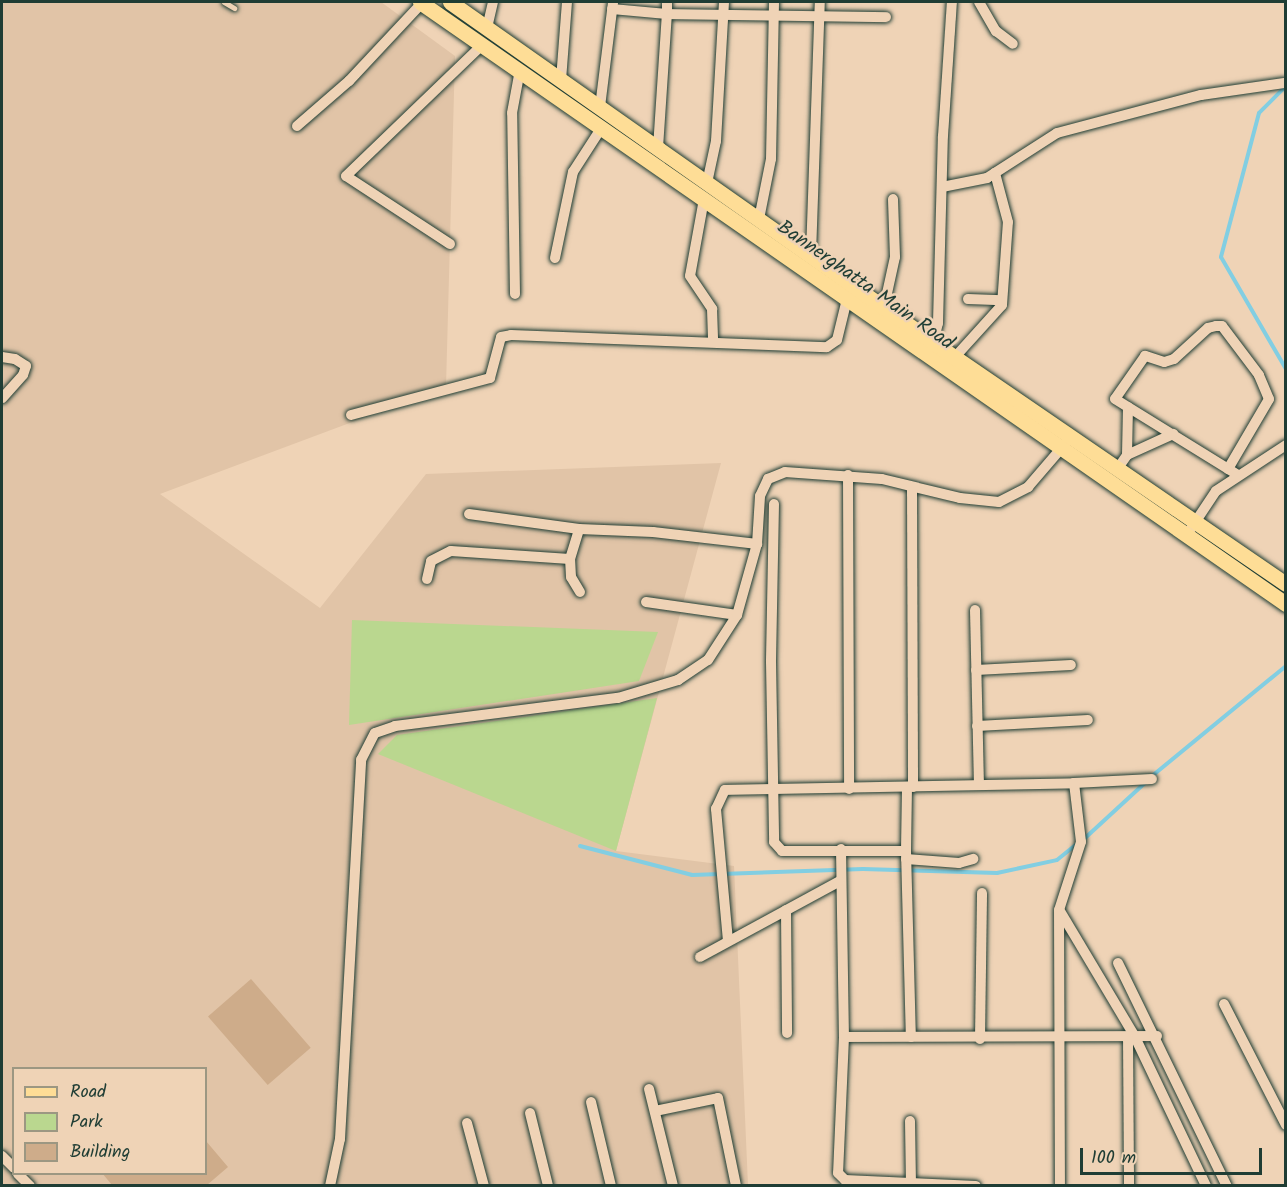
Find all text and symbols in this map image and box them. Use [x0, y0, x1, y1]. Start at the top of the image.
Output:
street label: Bannerghatta Main Road [772, 216, 958, 356]
legend [12, 1067, 207, 1175]
text: Road [70, 1078, 106, 1107]
text: Park [70, 1108, 103, 1137]
scale bar [1083, 1136, 1264, 1174]
text: Building [70, 1138, 130, 1167]
text: 100 m [1091, 1144, 1136, 1173]

